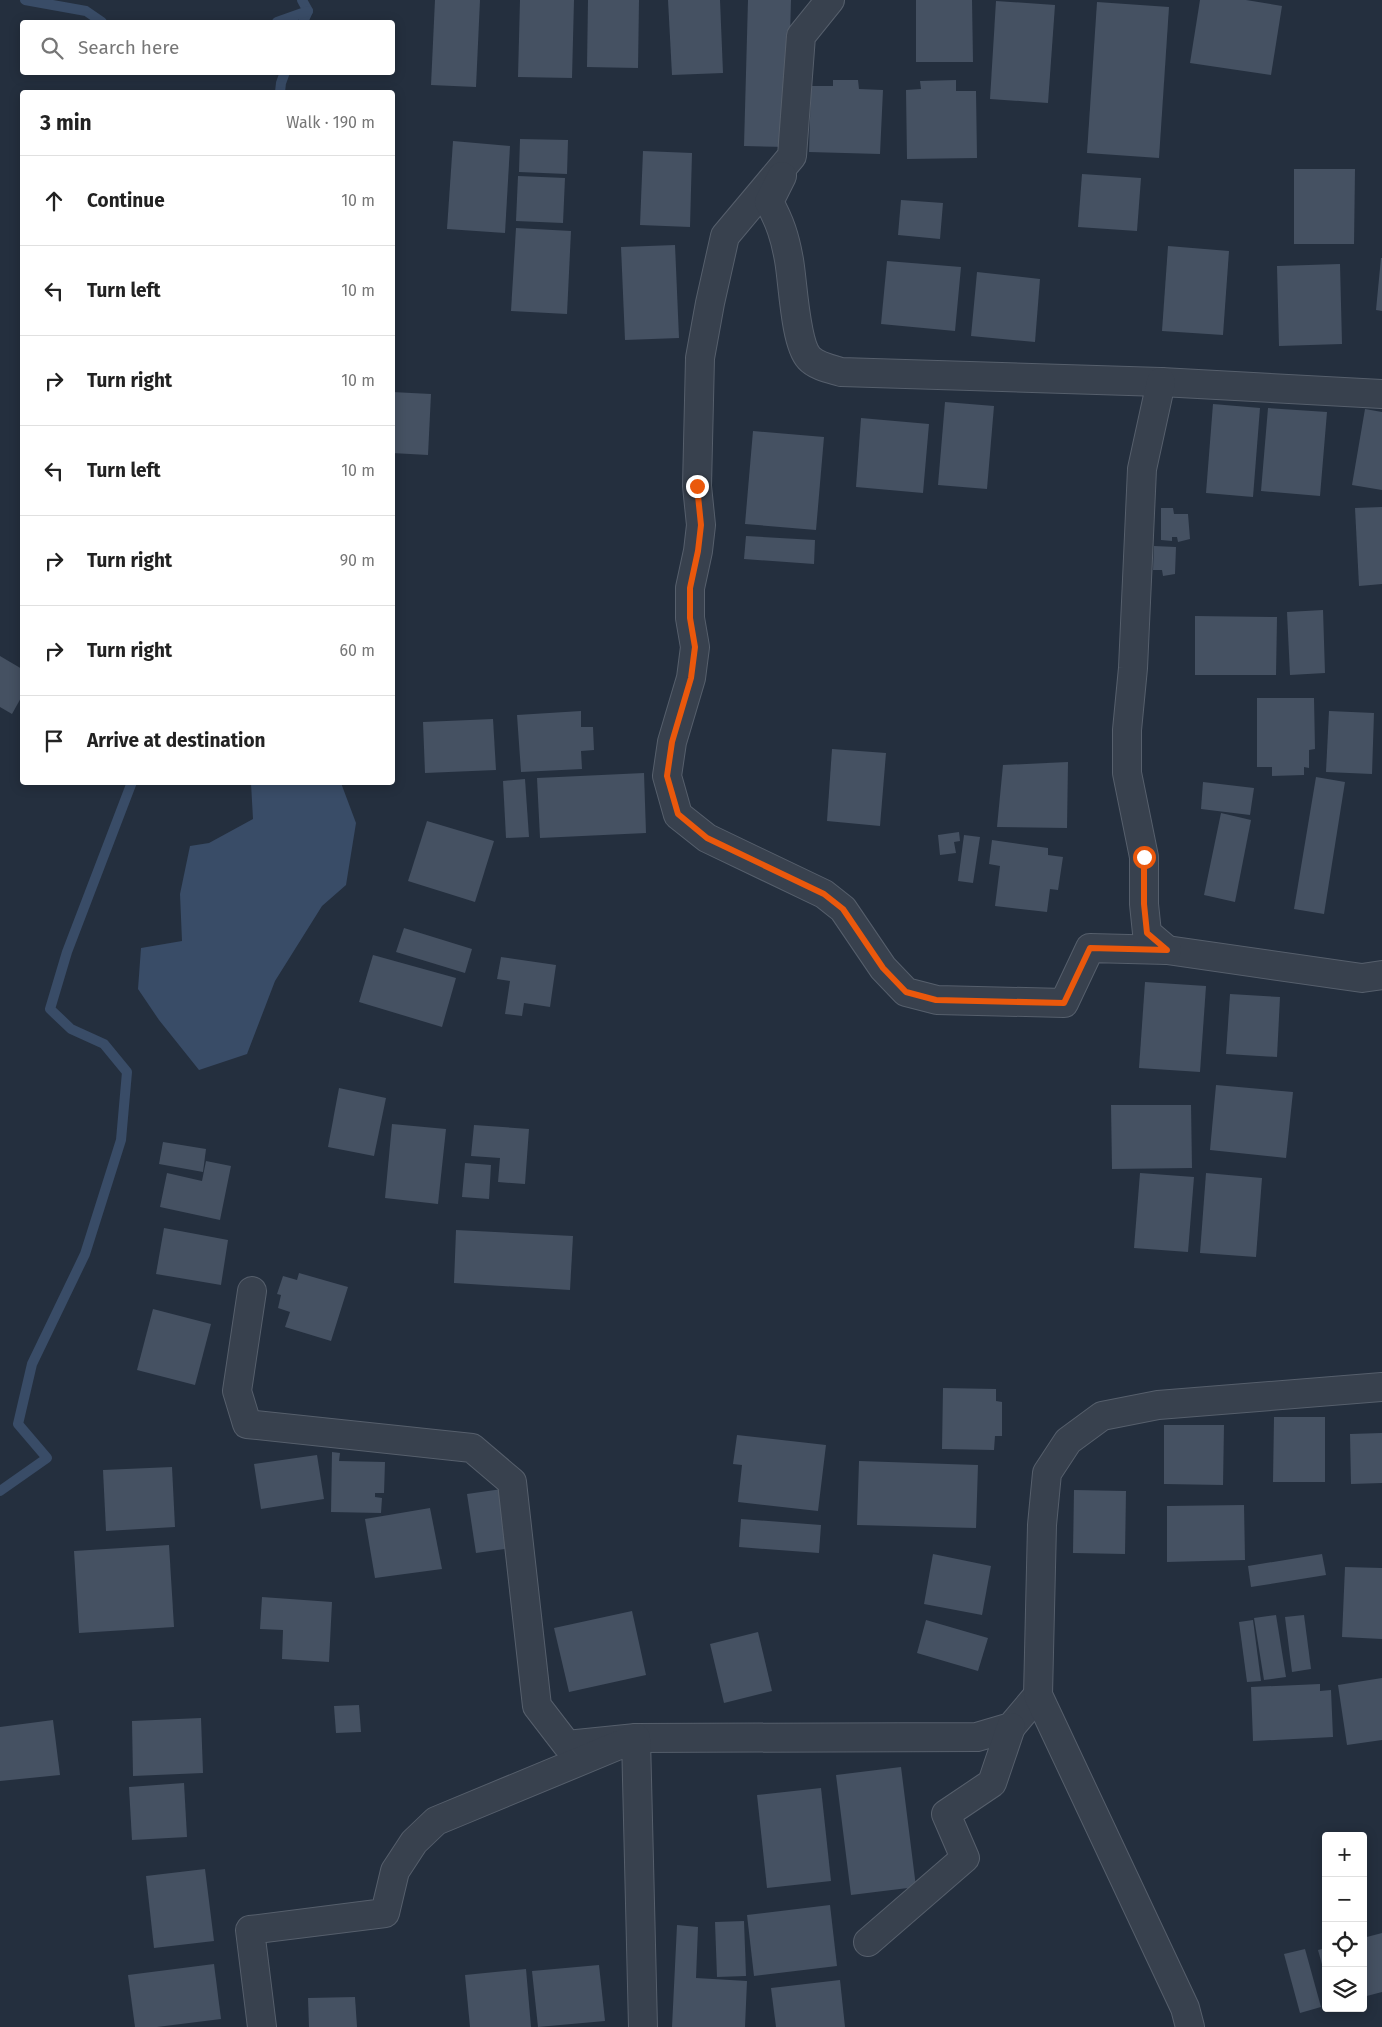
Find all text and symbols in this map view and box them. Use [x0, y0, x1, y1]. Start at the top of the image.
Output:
search box [20, 20, 395, 75]
icon: search [38, 34, 66, 62]
text: Search here [78, 36, 179, 59]
text: 3 min [40, 110, 92, 136]
text: Walk · 190 m [286, 113, 375, 132]
icon: ahead [40, 187, 68, 215]
text: Continue [87, 189, 165, 212]
text: 10 m [341, 191, 375, 210]
icon: left [40, 277, 68, 305]
text: Turn left [87, 279, 161, 302]
text: 10 m [341, 281, 375, 300]
icon: right [40, 367, 68, 395]
text: Turn right [87, 369, 172, 392]
text: 10 m [341, 371, 375, 390]
icon: left [40, 457, 68, 485]
text: Turn left [87, 459, 161, 482]
text: 10 m [341, 461, 375, 480]
route end [686, 475, 709, 498]
icon: right [40, 547, 68, 575]
text: Turn right [87, 549, 172, 572]
text: 90 m [340, 551, 375, 570]
icon: right [40, 637, 68, 665]
text: Turn right [87, 639, 172, 662]
text: 60 m [340, 641, 375, 660]
icon: arrive [40, 727, 68, 755]
text: Arrive at destination [87, 729, 266, 752]
route start [1133, 846, 1156, 869]
map controls [1322, 1832, 1367, 2012]
button: + [1322, 1832, 1367, 1877]
button: − [1322, 1877, 1367, 1922]
button: locate [1322, 1922, 1367, 1967]
button: layers [1322, 1967, 1367, 2012]

